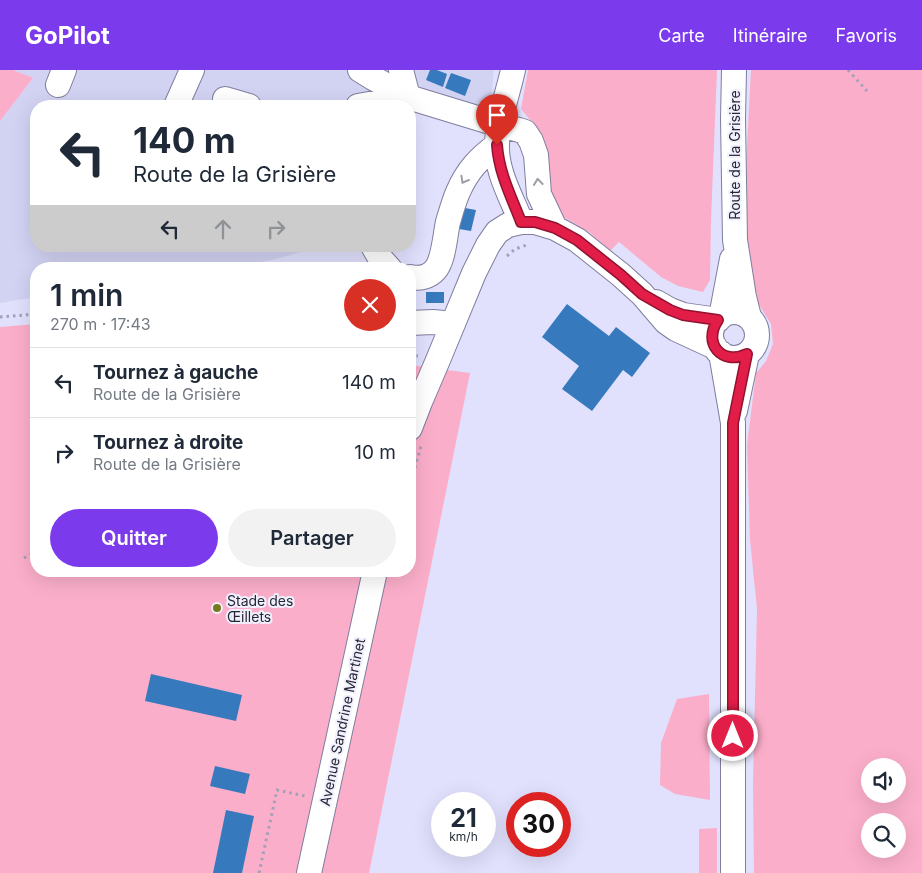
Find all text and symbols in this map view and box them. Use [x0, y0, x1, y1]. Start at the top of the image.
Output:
text: GoPilot [25, 21, 110, 50]
text: Carte [658, 25, 705, 46]
text: Itinéraire [733, 25, 807, 46]
text: Favoris [835, 25, 897, 46]
street label: Route de la Grisière [726, 90, 743, 220]
pin [476, 94, 518, 145]
icon: arrive [483, 101, 511, 129]
text: 140 m [133, 119, 236, 161]
icon: left [50, 120, 115, 185]
text: Route de la Grisière [133, 161, 336, 187]
one-way arrow [460, 175, 470, 184]
one-way arrow [533, 178, 544, 186]
icon: left [156, 215, 184, 243]
icon: ahead [209, 215, 237, 243]
icon: right [262, 215, 290, 243]
text: 1 min [50, 277, 123, 313]
button: close [344, 279, 396, 331]
text: 270 m · 17:43 [50, 314, 151, 334]
text: Tournez à gauche [93, 361, 258, 384]
icon: left [50, 369, 78, 397]
text: 140 m [342, 371, 396, 394]
text: Route de la Grisière [93, 384, 241, 404]
text: Tournez à droite [93, 431, 243, 454]
icon: right [50, 439, 78, 467]
text: 10 m [354, 441, 396, 464]
text: Route de la Grisière [93, 454, 241, 474]
button: Quitter [50, 509, 218, 567]
button: Partager [228, 509, 396, 567]
place label: Stade des Œillets [227, 592, 293, 625]
marker: Stade des Œillets [211, 602, 223, 614]
street label: Avenue Sandrine Martinet [316, 636, 368, 807]
position arrow [706, 709, 758, 761]
map controls [861, 758, 906, 858]
button: sound [861, 758, 906, 803]
speed limit sign: 30 [506, 792, 571, 857]
text: 21 [450, 803, 477, 833]
button: search [861, 813, 906, 858]
text: km/h [449, 829, 478, 844]

